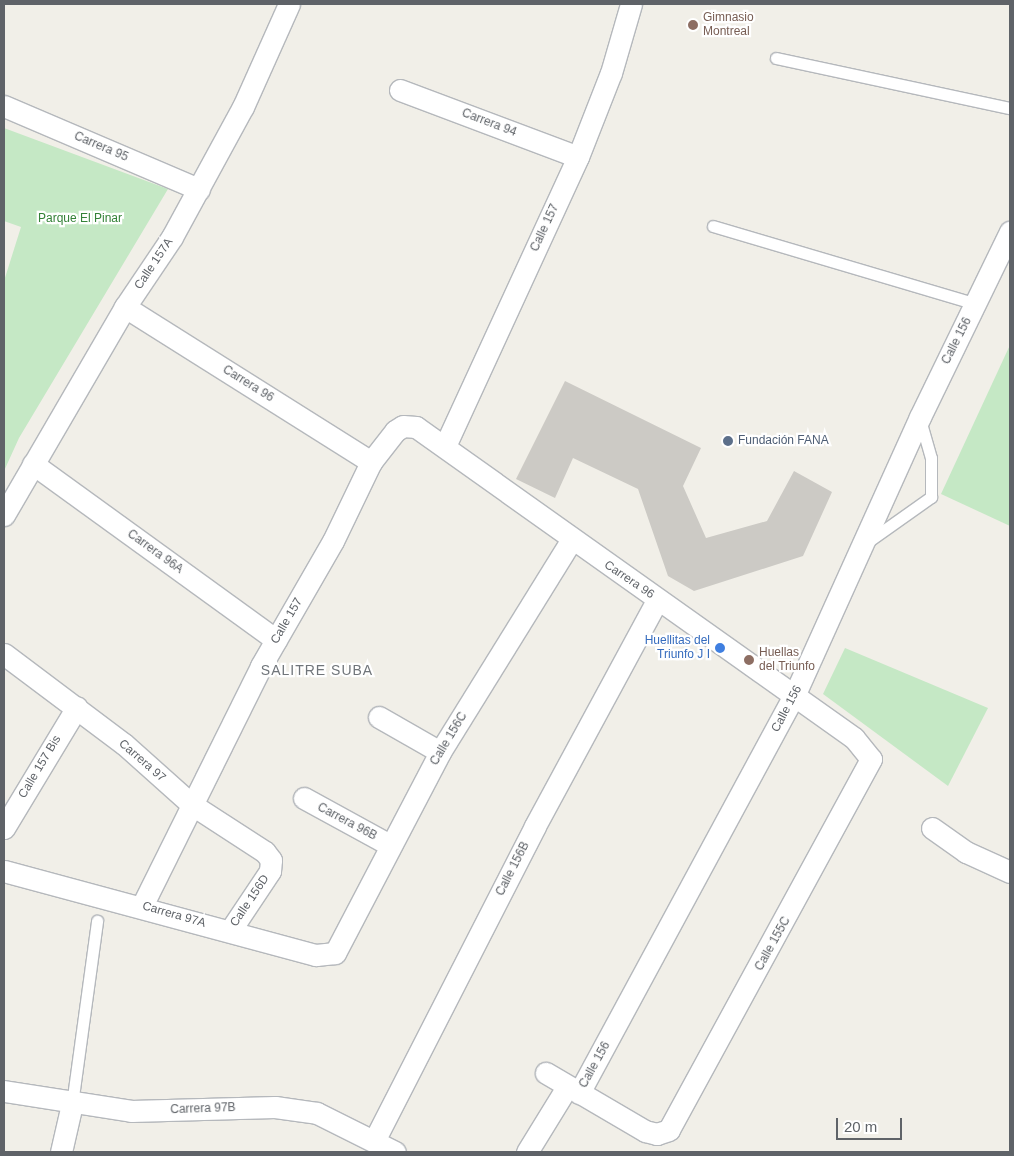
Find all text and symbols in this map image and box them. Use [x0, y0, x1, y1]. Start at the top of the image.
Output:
place label: Gimnasio Montreal [703, 11, 754, 39]
marker: Gimnasio Montreal [687, 19, 699, 31]
street label: Carrera 94 [460, 106, 518, 140]
street label: Carrera 95 [72, 129, 130, 165]
street label: Calle 157 [528, 202, 562, 254]
park label: Parque El Pinar [38, 212, 122, 226]
street label: Calle 157A [132, 236, 176, 292]
street label: Calle 156 [939, 315, 975, 367]
street label: Carrera 96 [220, 363, 276, 405]
place label: Fundación FANA [738, 434, 829, 448]
marker: Fundación FANA [722, 435, 734, 447]
street label: Carrera 96A [124, 527, 186, 577]
street label: Carrera 96 [601, 558, 657, 602]
street label: Calle 157 [268, 595, 306, 647]
place label: Huellitas del Triunfo J I [645, 634, 710, 662]
marker: Huellitas del Triunfo J I [714, 642, 726, 654]
place label: Huellas del Triunfo [759, 646, 815, 674]
marker: Huellas del Triunfo [743, 654, 755, 666]
district label: SALITRE SUBA [259, 662, 375, 678]
street label: Calle 156 [769, 683, 805, 735]
street label: Calle 156C [428, 710, 470, 768]
street label: Calle 157 Bis [16, 733, 64, 801]
street label: Carrera 97 [116, 737, 168, 785]
street label: Carrera 96B [315, 800, 379, 844]
street label: Calle 156B [493, 840, 533, 898]
street label: Calle 156D [227, 872, 273, 930]
street label: Carrera 97A [141, 899, 207, 931]
street label: Calle 155C [752, 915, 794, 973]
street label: Calle 156 [576, 1039, 614, 1091]
street label: Carrera 97B [170, 1101, 236, 1117]
scale bar [839, 1108, 905, 1140]
text: 20 m [844, 1118, 877, 1135]

